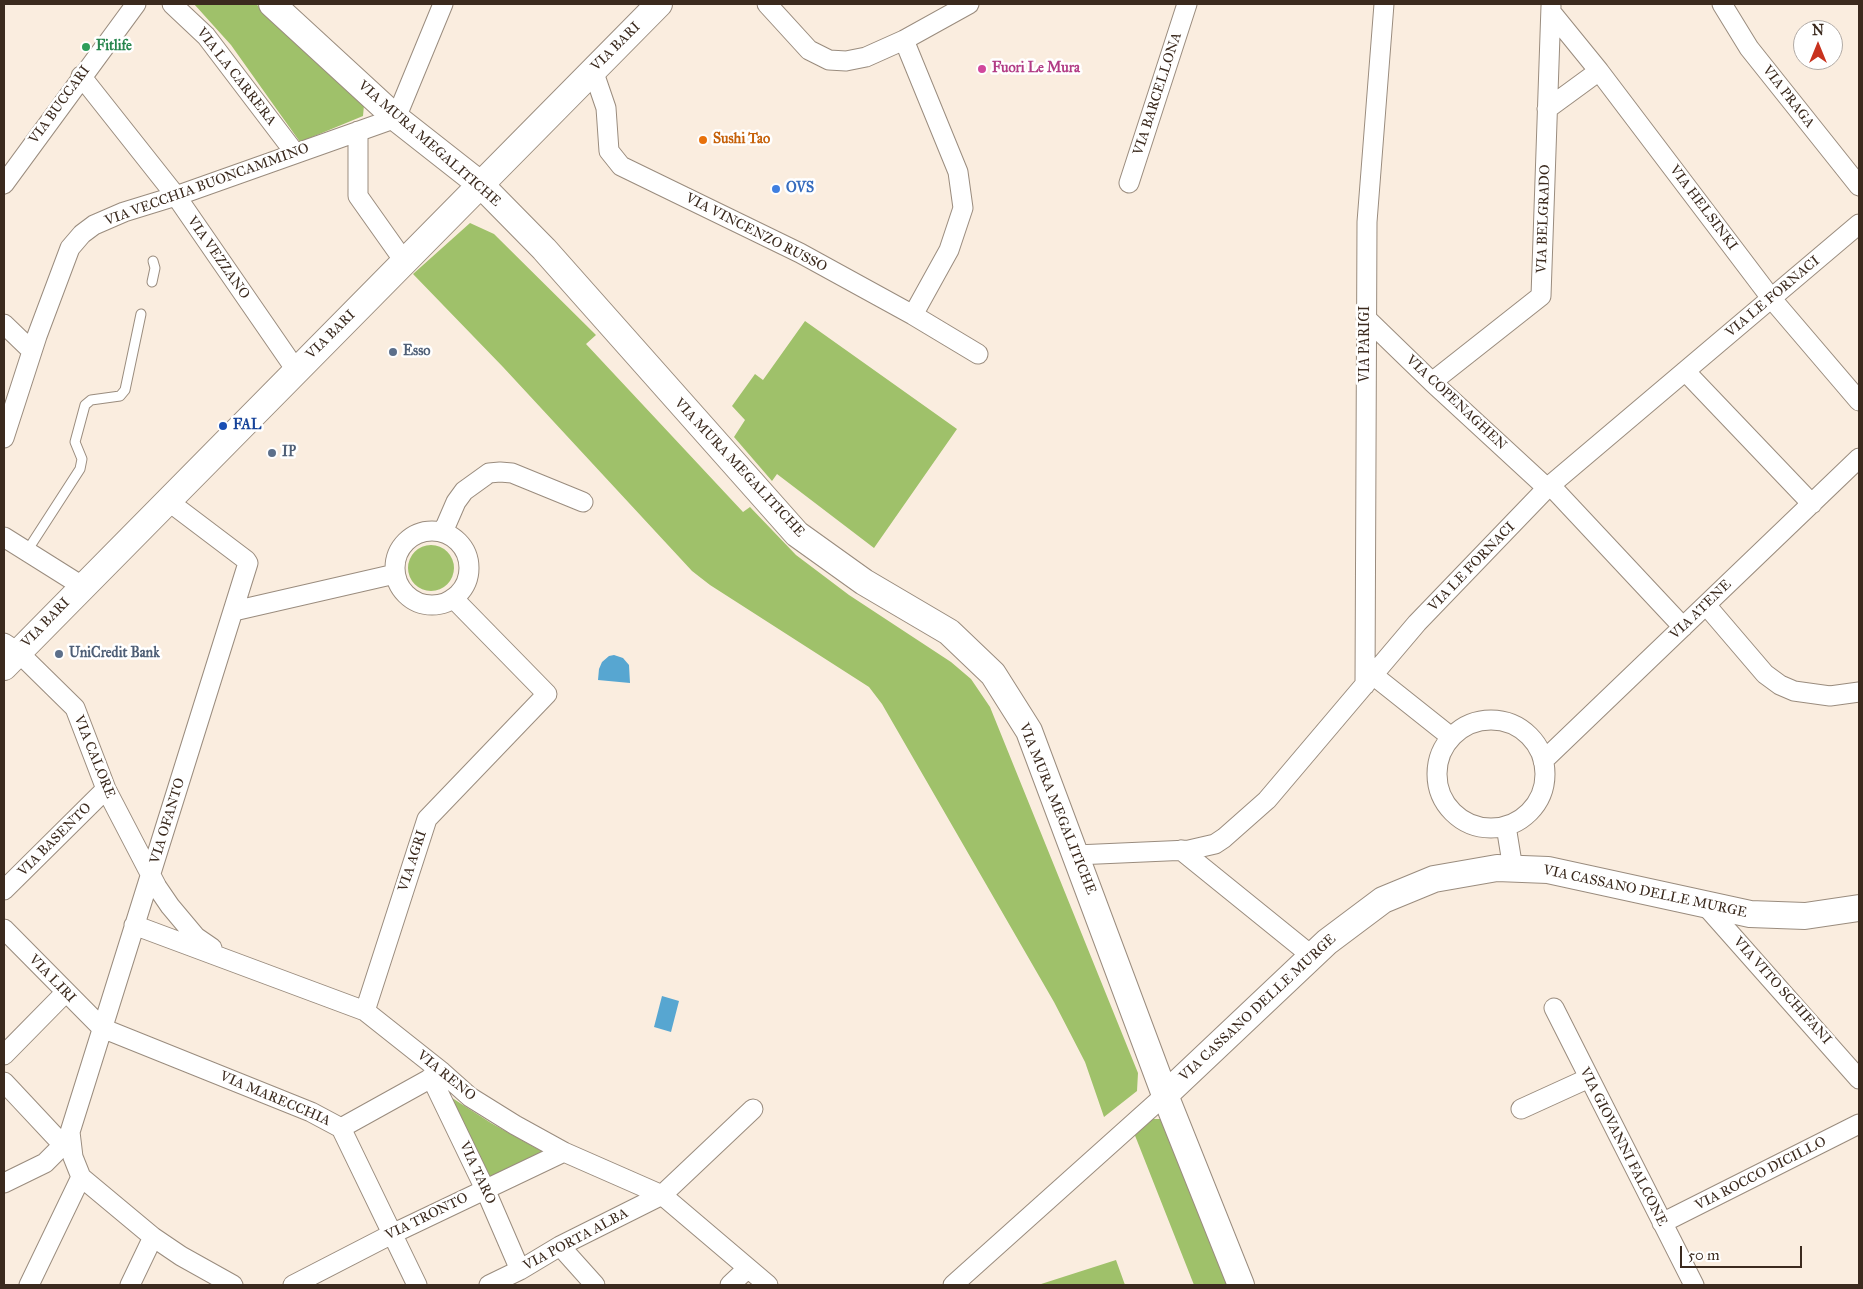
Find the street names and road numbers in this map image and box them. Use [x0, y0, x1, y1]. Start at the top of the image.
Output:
street label: VIA BARI [588, 19, 644, 75]
street label: VIA LA CARRERA [193, 25, 279, 129]
street label: VIA BARCELLONA [1130, 30, 1186, 158]
street label: VIA PRAGA [1758, 62, 1818, 132]
street label: VIA BUCCARI [26, 63, 94, 147]
street label: VIA MURA MEGALITICHE [354, 77, 504, 211]
street label: VIA VECCHIA BUONCAMMINO [103, 140, 311, 230]
street label: VIA HELSINKI [1665, 162, 1741, 254]
street label: VIA BELGRADO [1534, 164, 1554, 274]
street label: VIA VINCENZO RUSSO [682, 190, 830, 276]
street label: VIA VEZZANO [183, 213, 253, 303]
street label: VIA LE FORNACI [1723, 253, 1823, 341]
street label: VIA PARIGI [1358, 305, 1374, 383]
street label: VIA BARI [303, 307, 359, 363]
street label: VIA COPENAGHEN [1402, 352, 1510, 454]
street label: VIA MURA MEGALITICHE [670, 395, 808, 541]
street label: VIA LE FORNACI [1425, 519, 1519, 615]
street label: VIA ATENE [1667, 577, 1735, 643]
street label: VIA BARI [18, 595, 74, 651]
street label: VIA CALORE [70, 713, 118, 801]
street label: VIA MURA MEGALITICHE [1015, 721, 1099, 897]
street label: VIA OFANTO [147, 776, 189, 866]
street label: VIA BASENTO [15, 800, 95, 880]
street label: VIA AGRI [395, 828, 431, 894]
street label: VIA CASSANO DELLE MURGE [1542, 862, 1748, 922]
street label: VIA CASSANO DELLE MURGE [1176, 931, 1340, 1085]
street label: VIA VITO SCHIFANI [1729, 934, 1835, 1048]
street label: VIA LIRI [25, 951, 79, 1007]
street label: VIA RENO [413, 1047, 479, 1105]
street label: VIA GIOVANNI FALCONE [1576, 1065, 1670, 1229]
street label: VIA MARECCHIA [217, 1068, 333, 1130]
street label: VIA ROCCO DICILLO [1693, 1134, 1829, 1214]
street label: VIA TARO [455, 1139, 499, 1207]
street label: VIA TRONTO [383, 1190, 471, 1244]
street label: VIA PORTA ALBA [521, 1205, 631, 1275]

